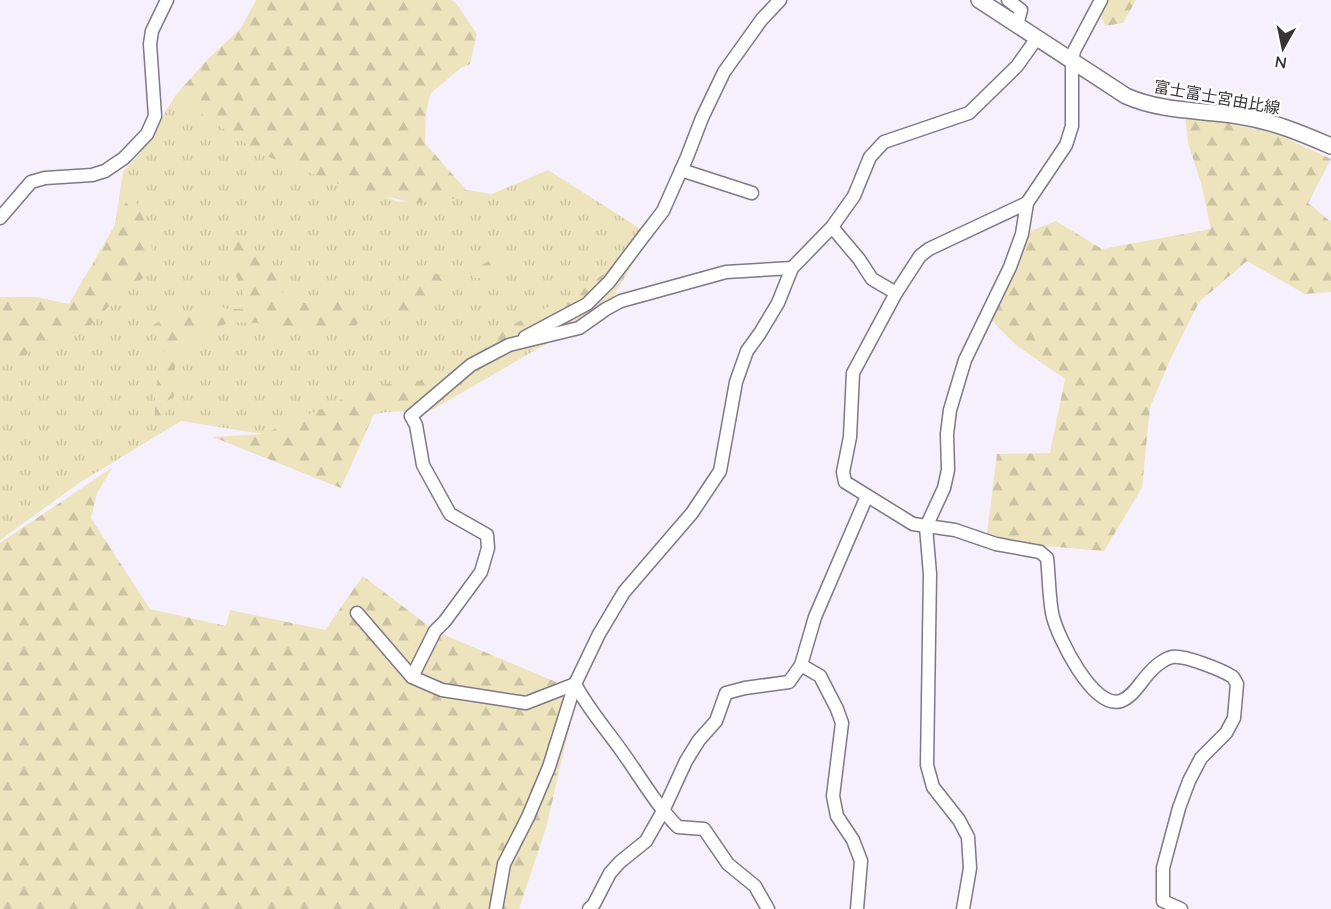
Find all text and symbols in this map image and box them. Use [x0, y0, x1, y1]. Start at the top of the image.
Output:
north arrow [1253, 18, 1313, 78]
text: N [1273, 52, 1288, 74]
street label: 富士富士宮由比線 [1152, 76, 1282, 118]

